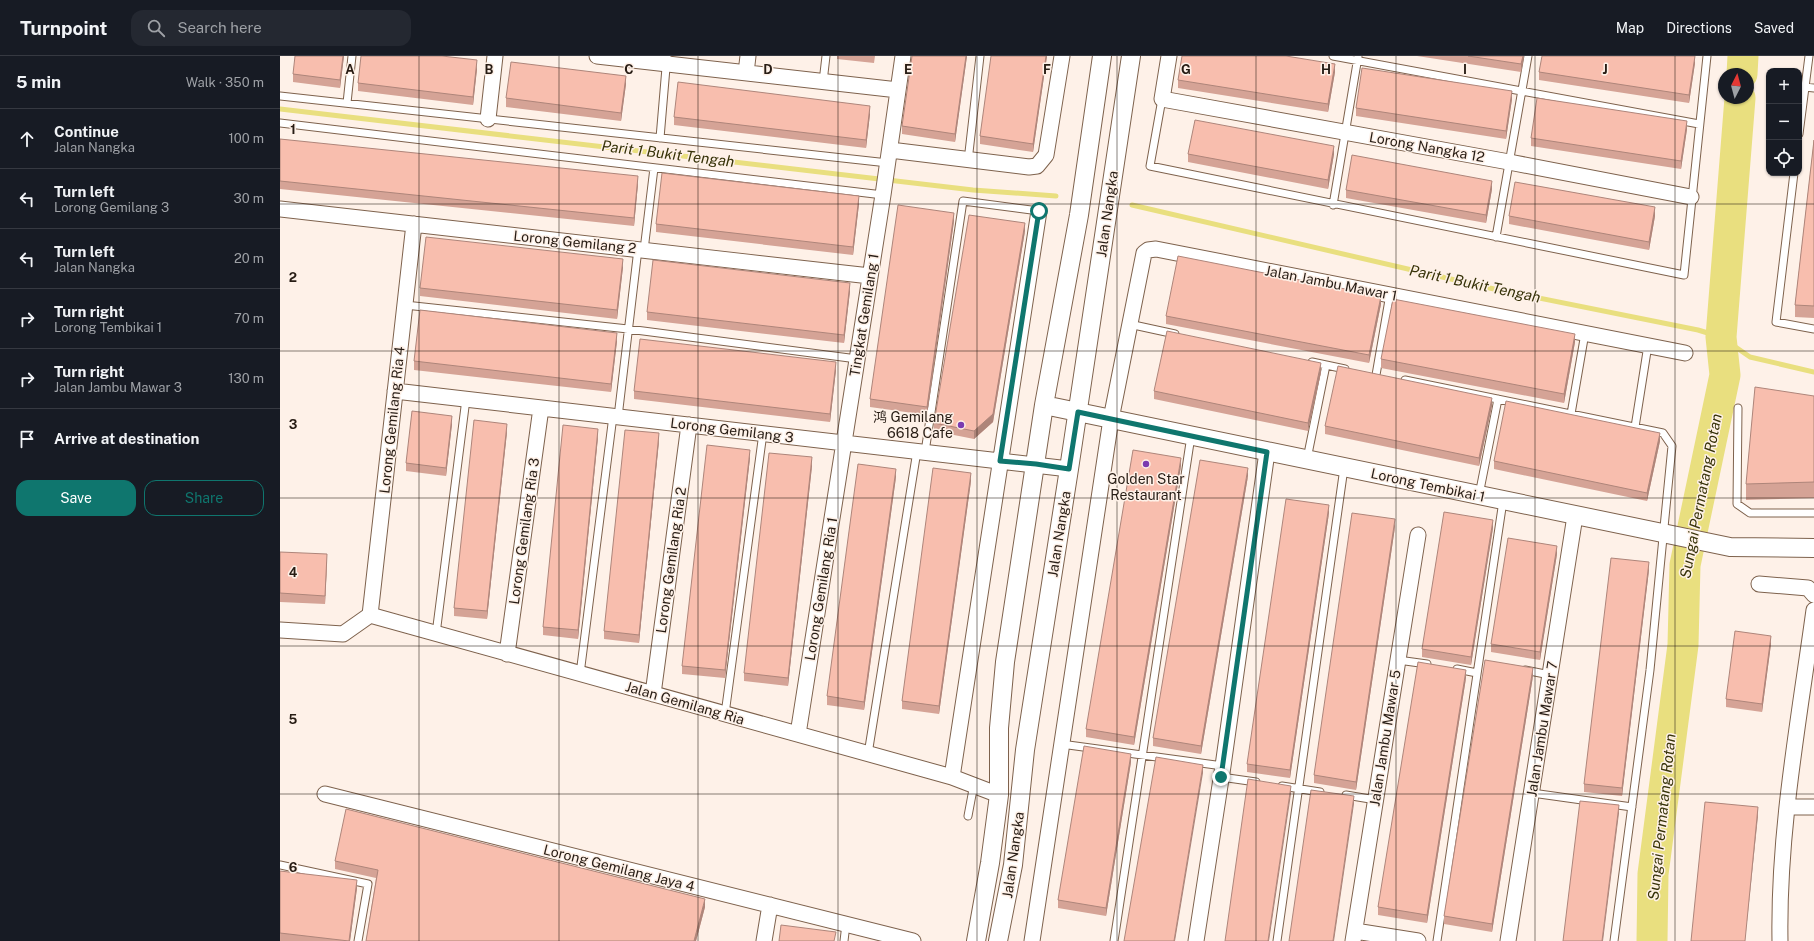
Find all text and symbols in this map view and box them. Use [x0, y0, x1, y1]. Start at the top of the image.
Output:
search box [131, 10, 411, 46]
text: Turnpoint [20, 17, 107, 39]
icon: search [145, 17, 167, 39]
text: Search here [177, 19, 262, 36]
text: Map [1616, 20, 1644, 36]
text: Directions [1666, 20, 1732, 36]
text: Saved [1754, 20, 1794, 36]
text: A [345, 62, 355, 77]
text: B [485, 62, 494, 77]
text: C [624, 62, 634, 77]
text: D [763, 62, 773, 77]
text: E [904, 62, 912, 77]
text: F [1043, 62, 1051, 77]
text: G [1181, 62, 1191, 77]
text: H [1321, 62, 1331, 77]
text: I [1463, 62, 1467, 77]
text: J [1602, 62, 1608, 77]
north arrow [1718, 68, 1754, 104]
map controls [1766, 68, 1802, 176]
button: + [1766, 68, 1802, 104]
text: 5 min [16, 72, 61, 92]
text: Walk · 350 m [186, 75, 264, 90]
button: − [1766, 104, 1802, 140]
text: 1 [290, 122, 296, 137]
text: Continue [54, 123, 119, 140]
icon: ahead [16, 128, 38, 150]
street label: Lorong Nangka 12 [1368, 129, 1486, 165]
text: 100 m [228, 131, 264, 146]
water label: Parit 1 Bukit Tengah [601, 137, 735, 170]
text: Jalan Nangka [54, 140, 135, 155]
button: locate [1766, 140, 1802, 176]
street label: Jalan Nangka [1093, 170, 1121, 258]
text: Turn left [54, 183, 115, 200]
icon: left [16, 188, 38, 210]
text: 30 m [234, 191, 264, 206]
text: Lorong Gemilang 3 [54, 200, 169, 215]
route start [1030, 202, 1048, 220]
street label: Lorong Gemilang 2 [513, 228, 637, 256]
text: Turn left [54, 243, 115, 260]
icon: left [16, 248, 38, 270]
text: 20 m [234, 251, 264, 266]
street label: Tingkat Gemilang 1 [846, 252, 882, 378]
text: Jalan Nangka [54, 260, 135, 275]
water label: Parit 1 Bukit Tengah [1408, 261, 1542, 306]
street label: Jalan Jambu Mawar 1 [1263, 262, 1399, 304]
text: 2 [289, 270, 297, 285]
text: Turn right [54, 303, 124, 320]
icon: right [16, 308, 38, 330]
text: 70 m [234, 311, 264, 326]
text: Lorong Tembikai 1 [54, 320, 162, 335]
street label: Lorong Gemilang Ria 4 [376, 345, 408, 494]
text: Turn right [54, 363, 124, 380]
icon: right [16, 368, 38, 390]
text: 130 m [228, 371, 264, 386]
text: Jalan Jambu Mawar 3 [54, 380, 182, 395]
place label: 鸿 Gemilang 6618 Cafe [873, 409, 953, 441]
water label: Sungai Permatang Rotan [1676, 412, 1725, 580]
street label: Lorong Gemilang 3 [669, 415, 795, 446]
text: 3 [289, 417, 298, 432]
marker: 鸿 Gemilang 6618 Cafe [956, 420, 966, 430]
icon: arrive [16, 428, 38, 450]
text: Arrive at destination [54, 430, 199, 447]
street label: Lorong Gemilang Ria 3 [506, 456, 542, 605]
marker: Golden Star Restaurant [1141, 459, 1151, 469]
street label: Lorong Tembikai 1 [1369, 465, 1487, 505]
place label: Golden Star Restaurant [1107, 471, 1185, 503]
button: Save [16, 480, 136, 516]
button: Share [144, 480, 264, 516]
street label: Lorong Gemilang Ria 2 [653, 486, 689, 634]
street label: Jalan Nangka [1044, 490, 1074, 578]
street label: Lorong Gemilang Ria 1 [802, 516, 840, 662]
text: 4 [289, 565, 298, 580]
street label: Jalan Jambu Mawar 7 [1523, 660, 1561, 798]
street label: Jalan Jambu Mawar 5 [1366, 669, 1404, 807]
street label: Jalan Gemilang Ria [624, 678, 746, 728]
text: 5 [289, 712, 298, 727]
water label: Sungai Permatang Rotan [1644, 733, 1679, 901]
route end [1212, 768, 1230, 786]
street label: Jalan Nangka [999, 811, 1027, 899]
street label: Lorong Gemilang Jaya 4 [542, 841, 697, 895]
text: 6 [289, 860, 298, 875]

